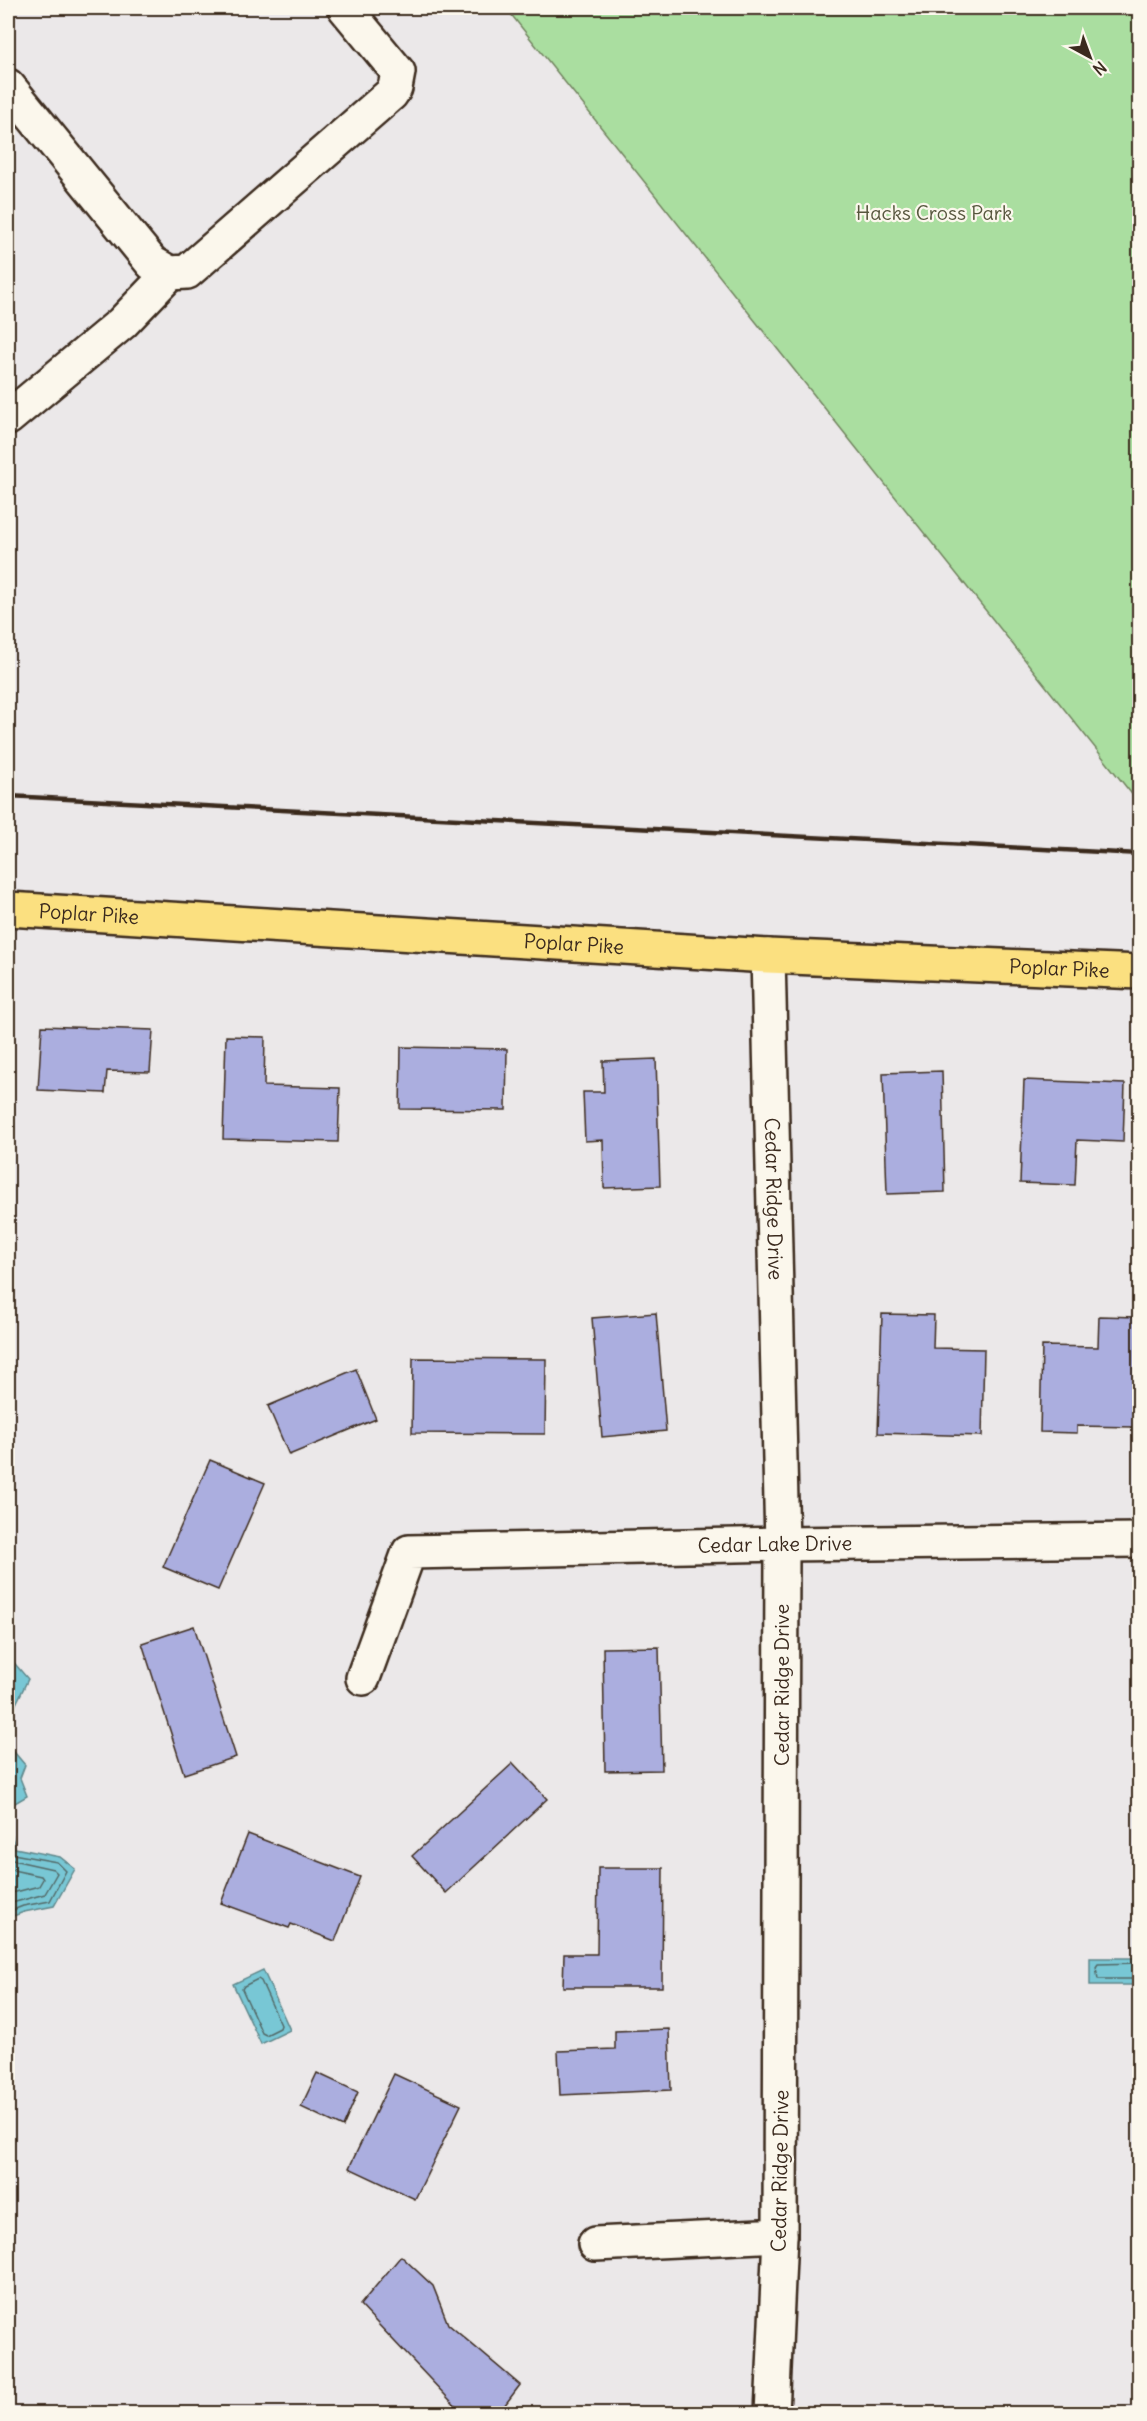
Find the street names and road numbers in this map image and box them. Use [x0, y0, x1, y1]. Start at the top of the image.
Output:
street label: Poplar Pike [38, 898, 140, 929]
street label: Poplar Pike [523, 928, 625, 959]
street label: Poplar Pike [1009, 953, 1110, 983]
street label: Cedar Ridge Drive [760, 1117, 789, 1280]
street label: Cedar Lake Drive [697, 1530, 852, 1558]
street label: Cedar Ridge Drive [769, 1604, 794, 1766]
street label: Cedar Ridge Drive [766, 2090, 793, 2252]

